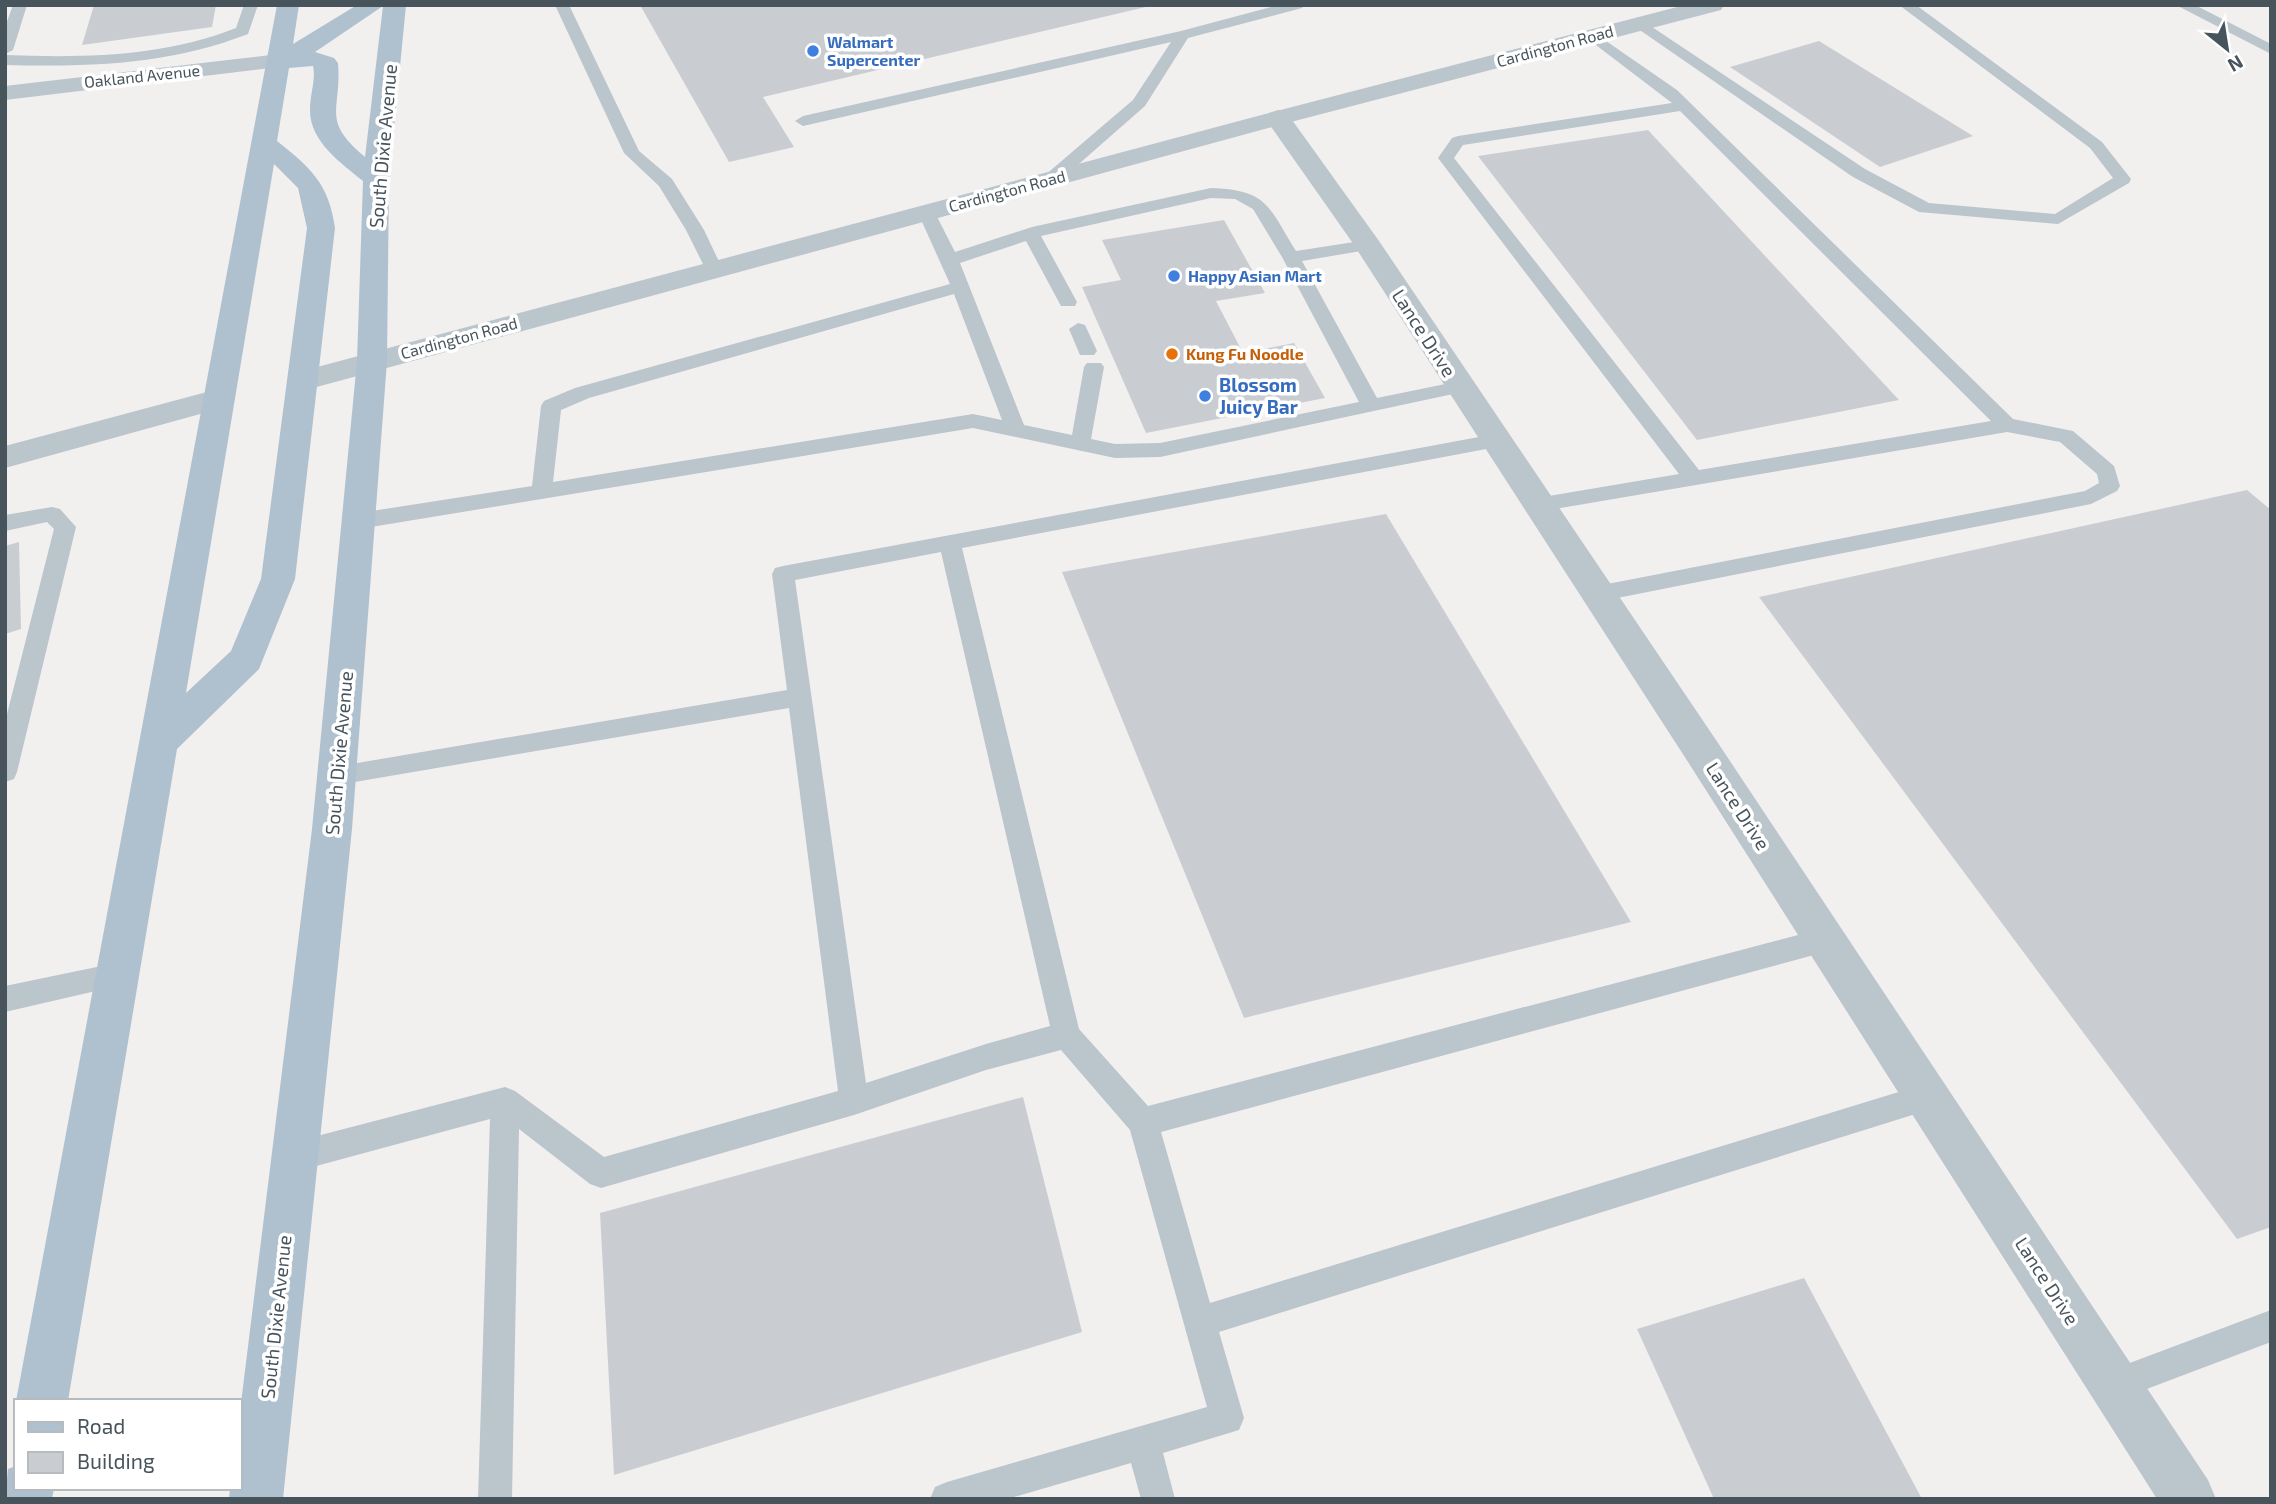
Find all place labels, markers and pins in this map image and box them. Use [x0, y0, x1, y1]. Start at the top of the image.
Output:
place label: Walmart Supercenter [827, 32, 920, 69]
marker: Walmart Supercenter [805, 43, 821, 59]
place label: Happy Asian Mart [1188, 266, 1322, 286]
marker: Happy Asian Mart [1166, 268, 1182, 284]
place label: Kung Fu Noodle [1186, 344, 1304, 363]
marker: Kung Fu Noodle [1164, 346, 1180, 362]
place label: Blossom Juicy Bar [1219, 373, 1298, 419]
marker: Blossom Juicy Bar [1197, 388, 1213, 404]

